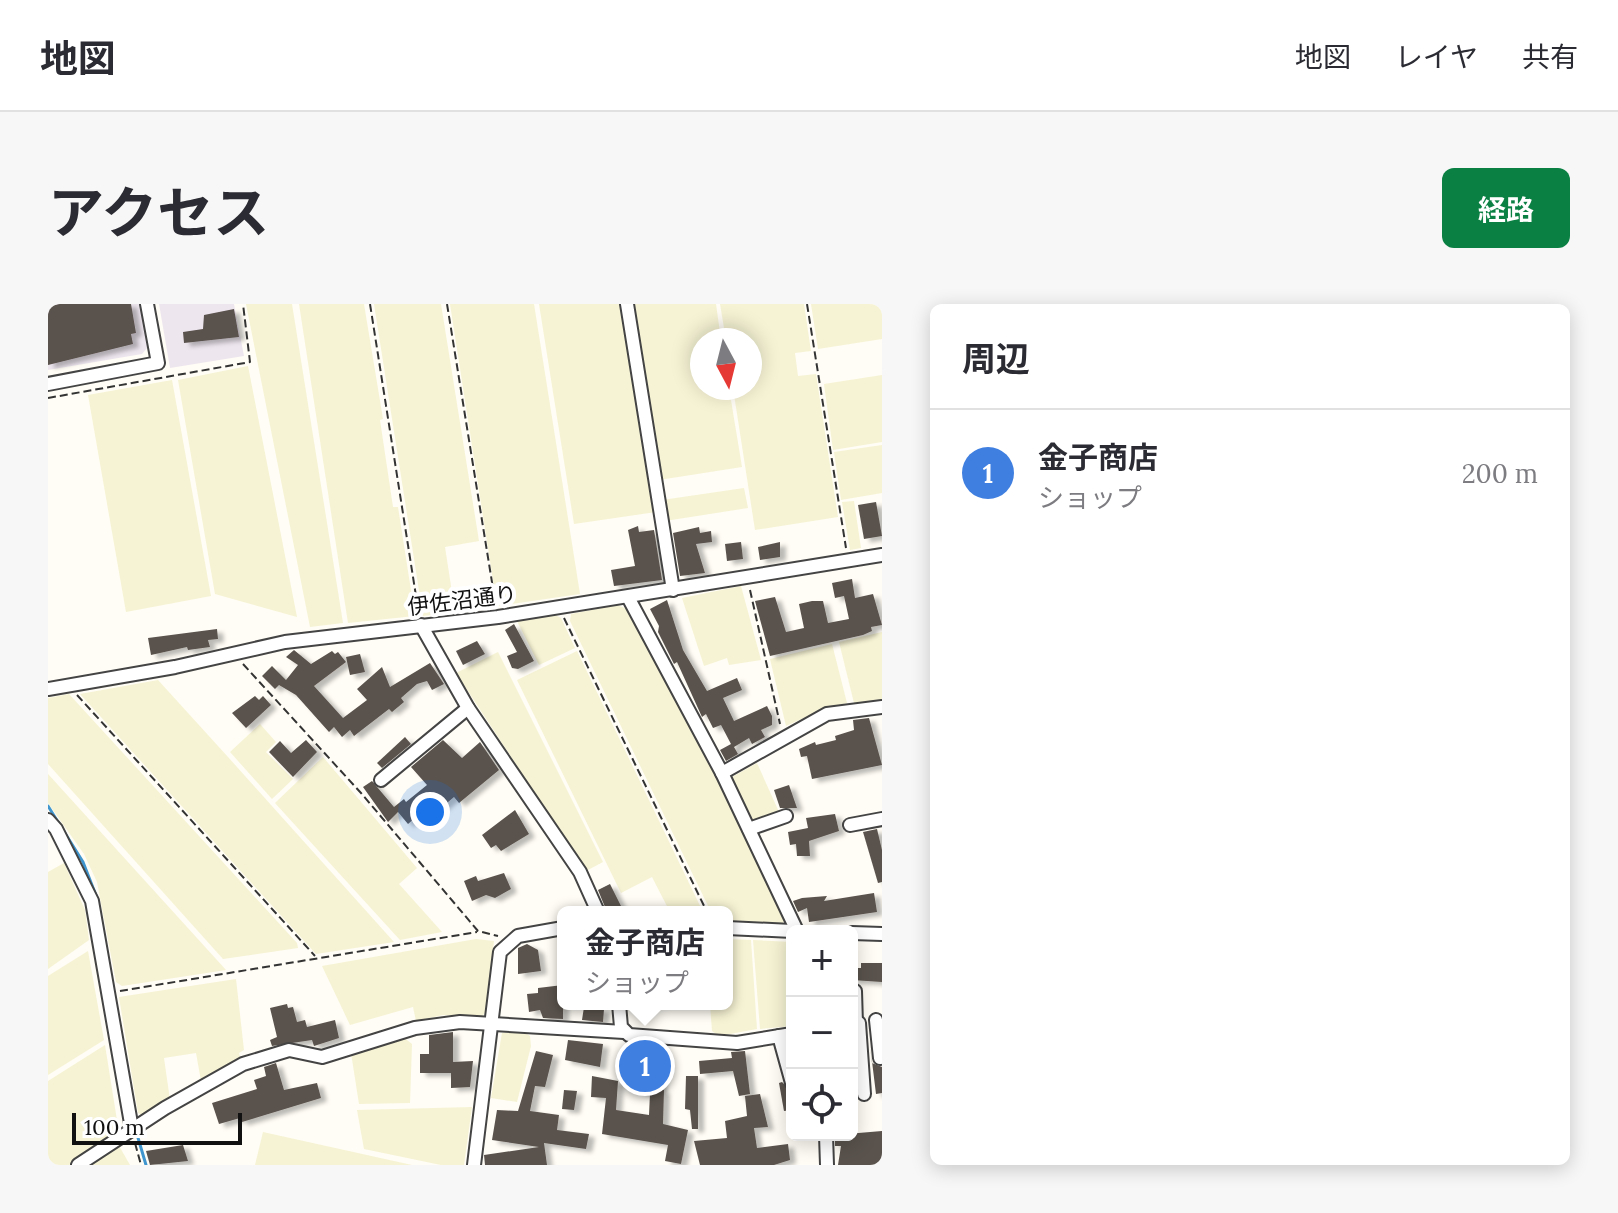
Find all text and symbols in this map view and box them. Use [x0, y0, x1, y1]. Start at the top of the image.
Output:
text: 地図 [40, 34, 116, 82]
text: 地図 [1295, 39, 1351, 75]
text: レイヤ [1395, 39, 1478, 75]
text: 共有 [1522, 39, 1578, 75]
button: 経路 [1442, 168, 1570, 248]
text: アクセス [48, 177, 269, 248]
north arrow [690, 328, 762, 400]
text: 周辺 [962, 337, 1030, 380]
text: 金子商店 [1038, 438, 1158, 476]
text: 1 [983, 457, 993, 490]
text: 200 m [1462, 457, 1538, 490]
text: ショップ [1038, 481, 1142, 514]
street label: 伊佐沼通り [406, 579, 518, 621]
your location [410, 792, 450, 832]
popup [557, 906, 733, 1010]
text: 金子商店 [585, 923, 705, 961]
map controls [786, 925, 858, 1141]
button: + [786, 925, 858, 997]
text: ショップ [585, 966, 689, 999]
button: − [786, 997, 858, 1069]
pin: 1 [619, 1036, 671, 1096]
button: locate [786, 1069, 858, 1141]
scale bar [72, 1109, 242, 1145]
text: 100 m [84, 1113, 145, 1141]

